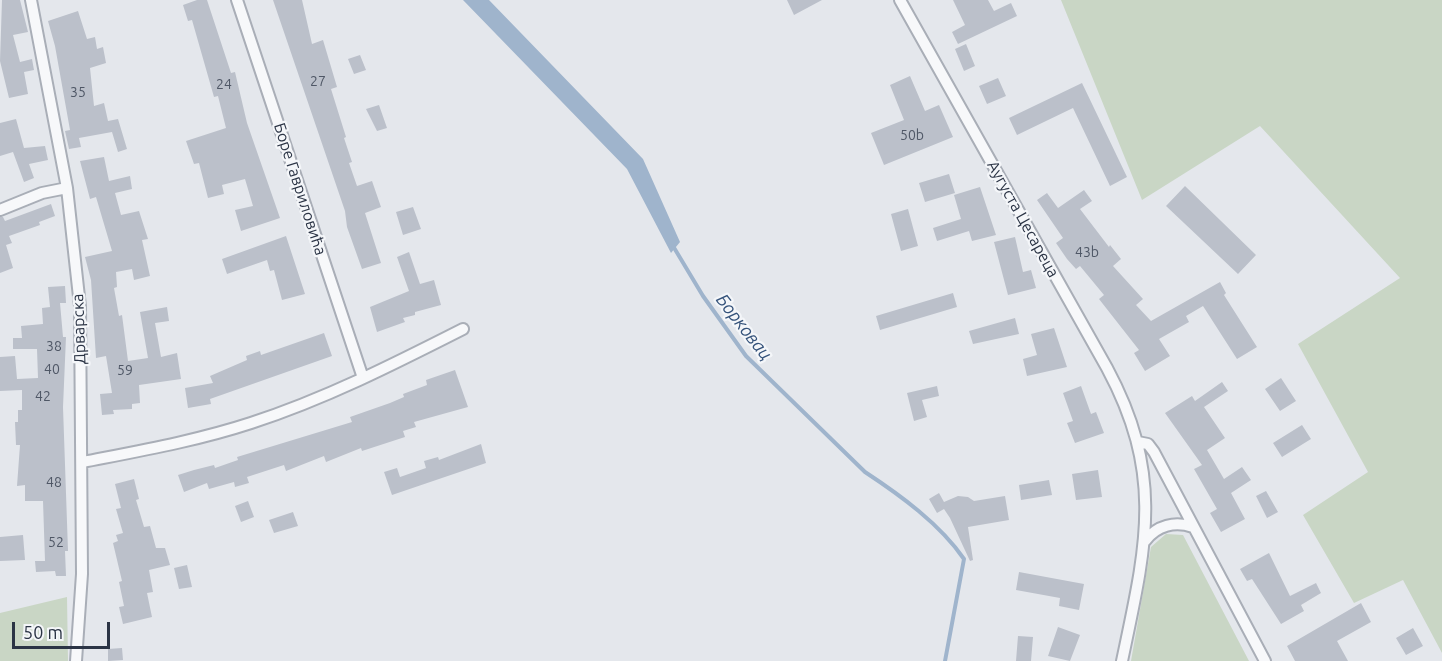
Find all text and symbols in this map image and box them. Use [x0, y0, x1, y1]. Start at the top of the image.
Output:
house number: 27 [310, 73, 326, 89]
house number: 24 [216, 76, 232, 92]
house number: 35 [70, 84, 86, 100]
street label: Боре Гавриловића [270, 120, 330, 258]
house number: 50b [900, 127, 924, 143]
street label: Аугуста Цесареца [983, 157, 1063, 281]
house number: 43b [1075, 244, 1099, 260]
water label: Борковац [711, 289, 777, 365]
street label: Дрварска [68, 293, 90, 365]
house number: 38 [46, 338, 62, 354]
house number: 40 [44, 361, 60, 377]
house number: 59 [117, 362, 133, 378]
house number: 42 [35, 388, 51, 404]
house number: 48 [46, 474, 62, 490]
house number: 52 [48, 534, 64, 550]
scale bar [15, 610, 112, 648]
text: 50 m [23, 622, 63, 642]

